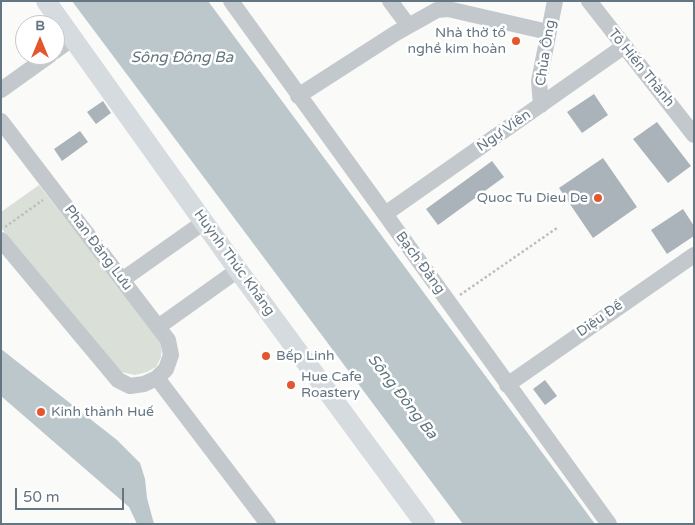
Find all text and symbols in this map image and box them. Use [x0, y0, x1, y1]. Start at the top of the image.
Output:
north arrow [15, 15, 65, 65]
text: B [35, 17, 45, 34]
street label: Chùa Ông [532, 19, 560, 87]
place label: Nhà thờ tổ nghề kim hoàn [408, 25, 506, 58]
street label: Tô Hiến Thành [604, 26, 678, 110]
marker: Nhà thờ tổ nghề kim hoàn [510, 35, 522, 47]
water label: Sông Đông Ba [131, 49, 233, 67]
street label: Ngự Viên [474, 106, 534, 156]
place label: Quoc Tu Dieu De [477, 190, 588, 206]
marker: Quoc Tu Dieu De [592, 192, 604, 204]
street label: Phan Đăng Lưu [60, 202, 136, 294]
street label: Huỳnh Thúc Kháng [190, 207, 278, 319]
street label: Bạch Đằng [392, 229, 448, 297]
street label: Diệu Đế [574, 297, 626, 341]
place label: Bếp Linh [276, 348, 335, 364]
marker: Bếp Linh [260, 350, 272, 362]
water label: Sông Đông Ba [363, 351, 441, 443]
place label: Hue Cafe Roastery [301, 369, 362, 402]
marker: Hue Cafe Roastery [285, 379, 297, 391]
place label: Kinh thành Huế [51, 404, 154, 420]
marker: Kinh thành Huế [35, 406, 47, 418]
scale bar [18, 478, 126, 510]
text: 50 m [23, 488, 60, 506]

